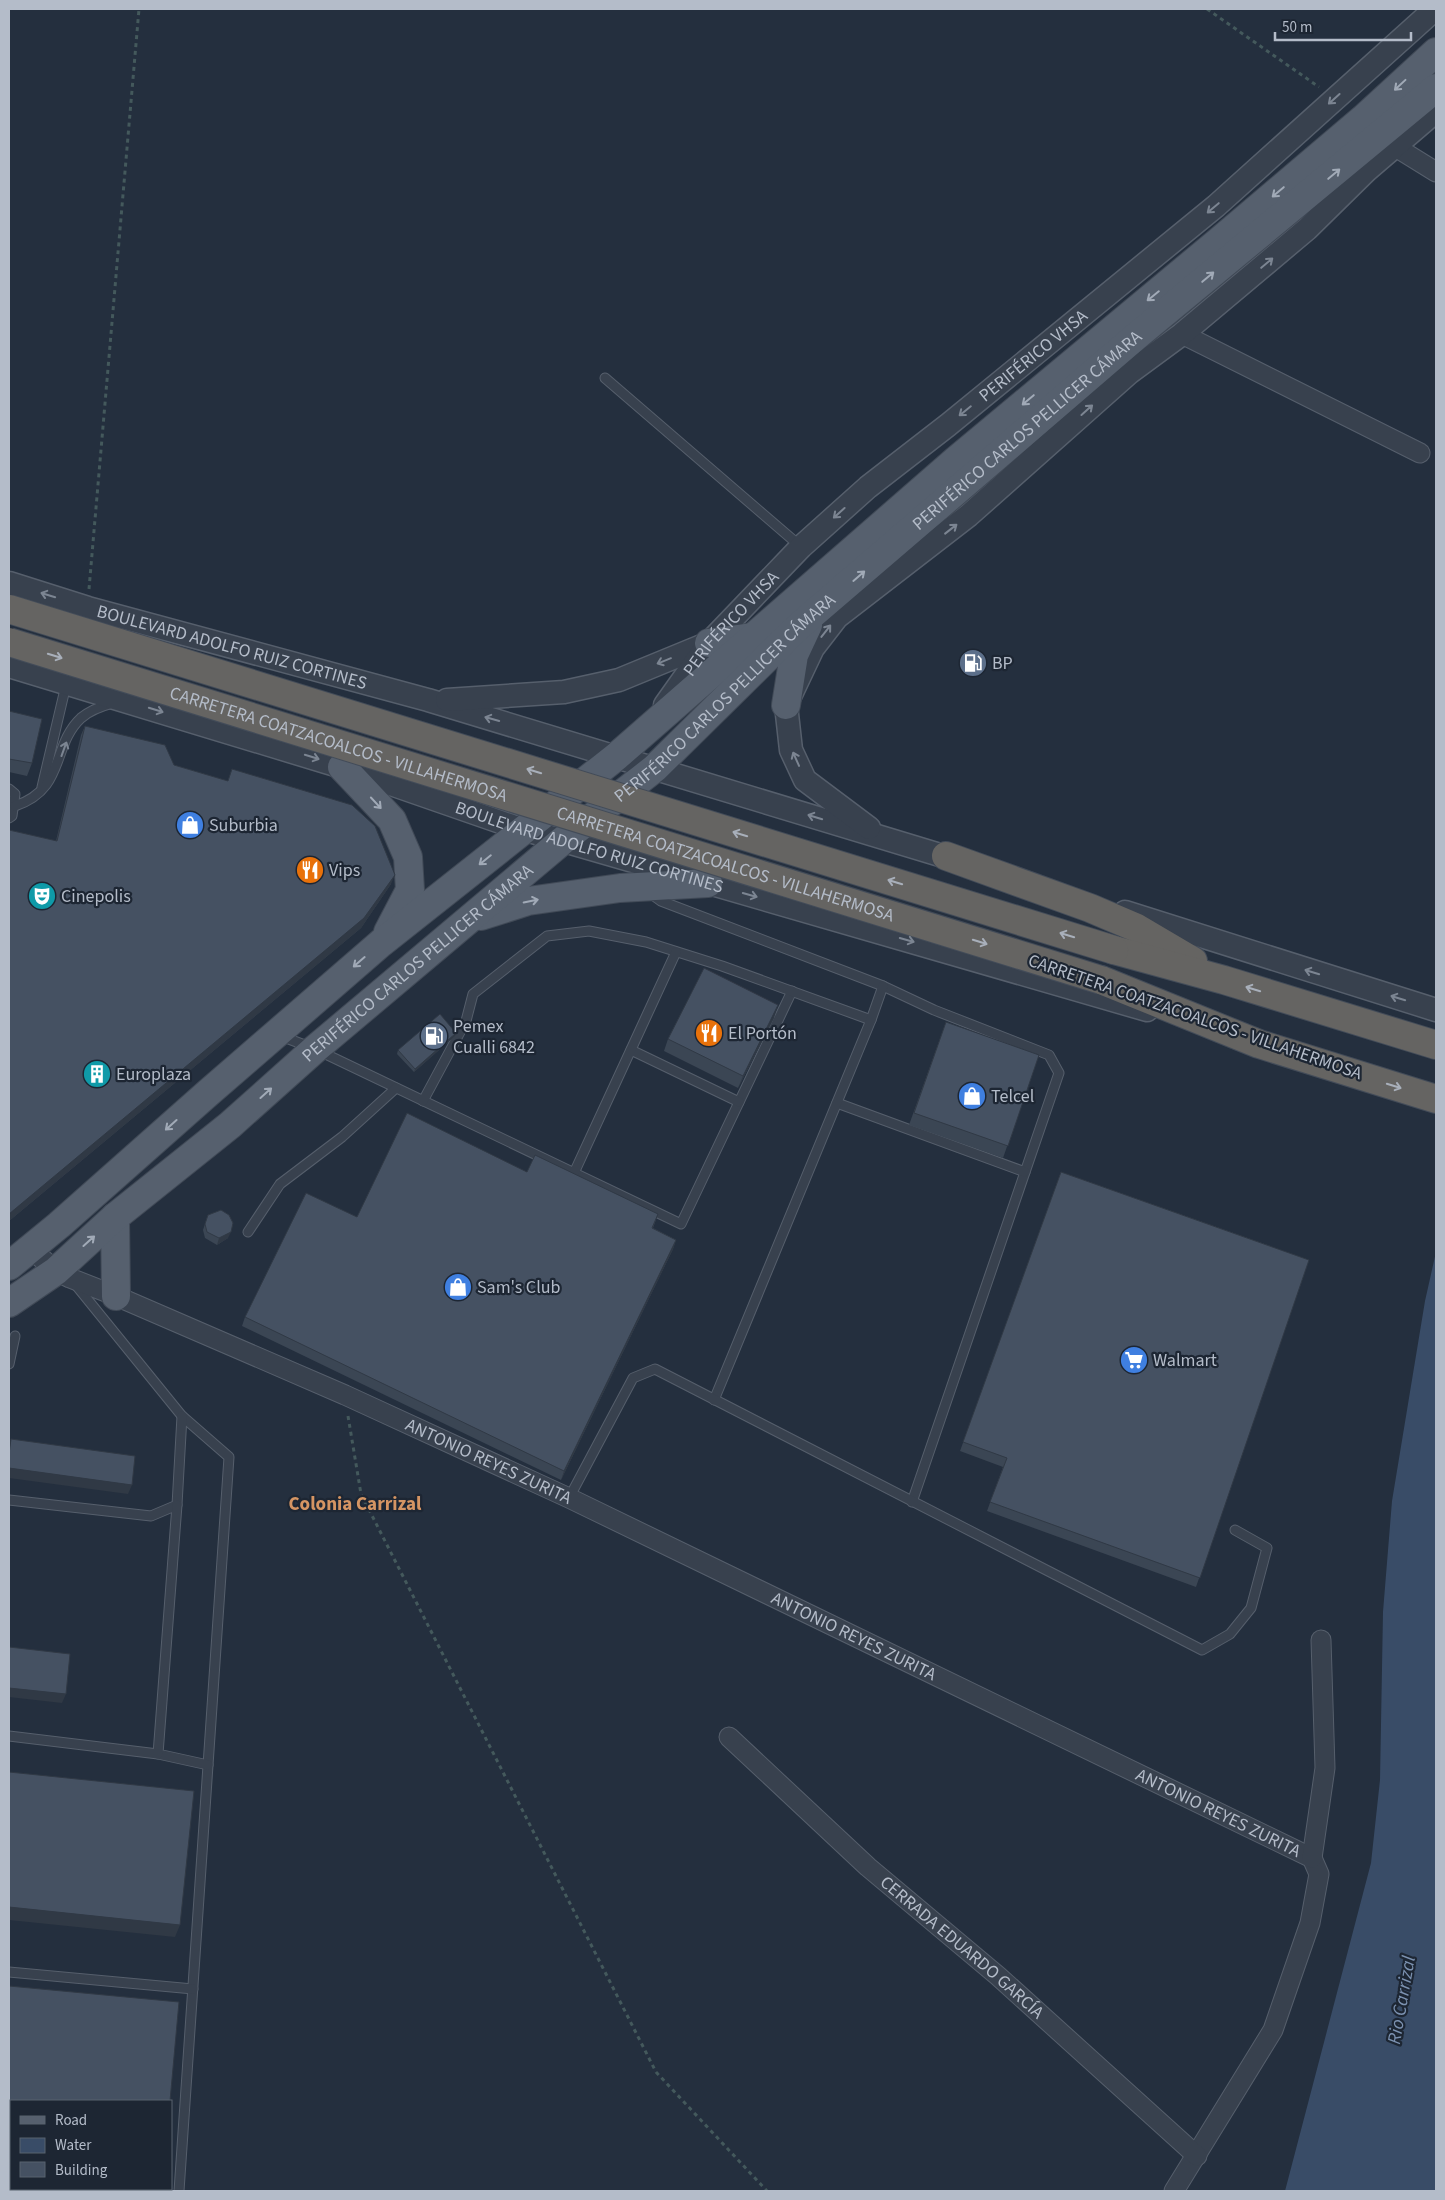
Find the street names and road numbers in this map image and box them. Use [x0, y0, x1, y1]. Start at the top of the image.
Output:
street label: PERIFÉRICO VHSA [973, 303, 1093, 408]
street label: PERIFÉRICO CARLOS PELLICER CÁMARA [907, 324, 1147, 536]
street label: PERIFÉRICO VHSA [677, 565, 785, 681]
street label: PERIFÉRICO CARLOS PELLICER CÁMARA [609, 587, 841, 808]
street label: BOULEVARD ADOLFO RUIZ CORTINES [94, 598, 370, 695]
street label: CARRETERA COATZACOALCOS - VILLAHERMOSA [167, 680, 511, 808]
street label: BOULEVARD ADOLFO RUIZ CORTINES [452, 795, 726, 899]
street label: CARRETERA COATZACOALCOS - VILLAHERMOSA [554, 800, 898, 928]
street label: PERIFÉRICO CARLOS PELLICER CÁMARA [296, 858, 539, 1068]
street label: CARRETERA COATZACOALCOS - VILLAHERMOSA [1025, 948, 1366, 1086]
street label: ANTONIO REYES ZURITA [401, 1412, 576, 1510]
street label: ANTONIO REYES ZURITA [767, 1585, 941, 1687]
street label: ANTONIO REYES ZURITA [1132, 1762, 1305, 1863]
street label: CERRADA EDUARDO GARCÍA [875, 1870, 1050, 2025]

